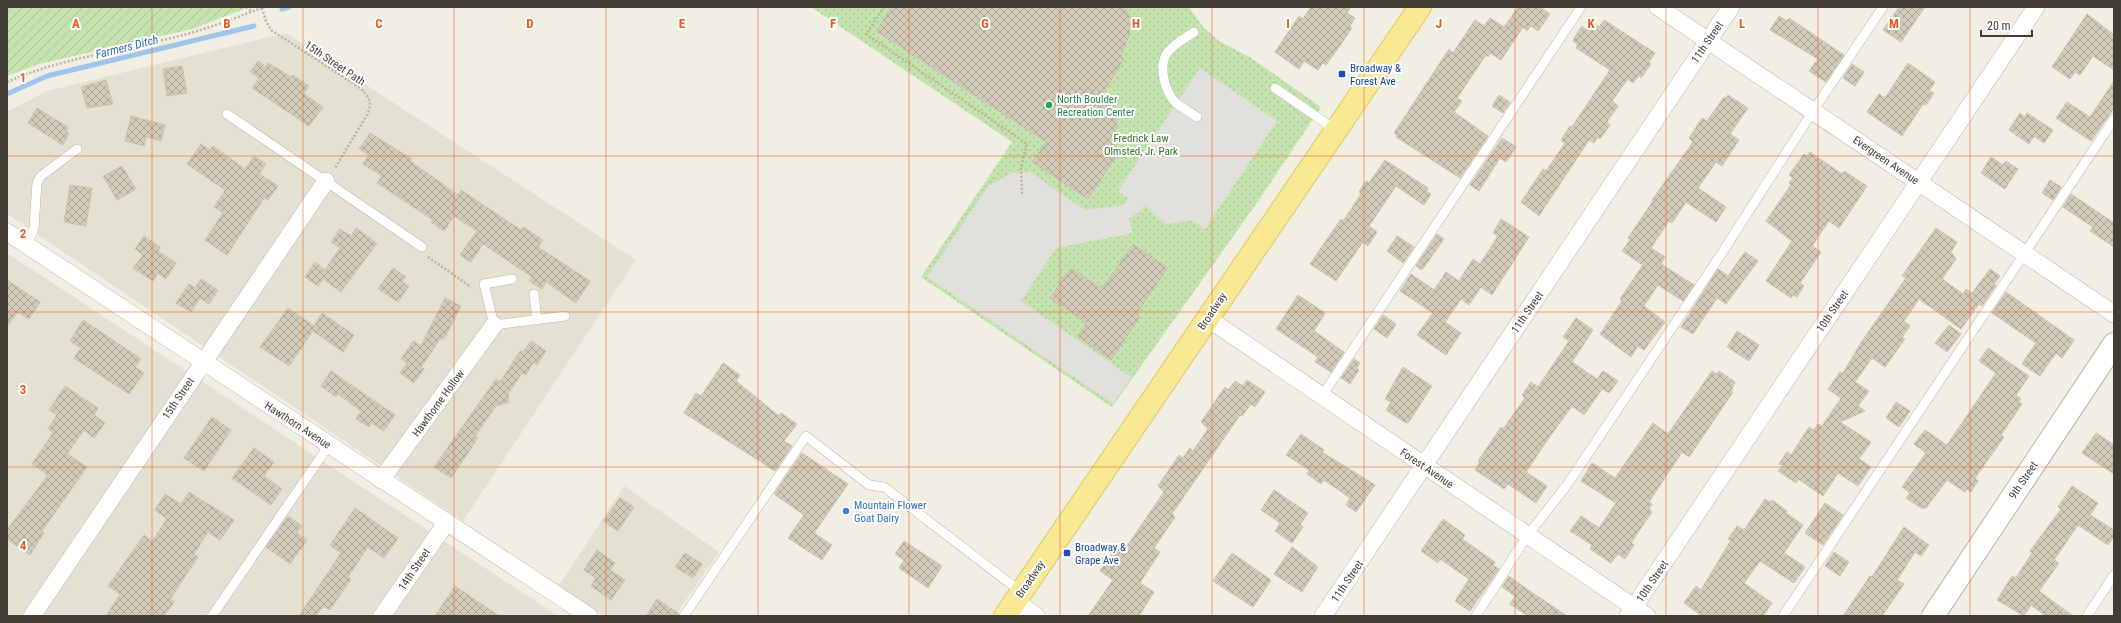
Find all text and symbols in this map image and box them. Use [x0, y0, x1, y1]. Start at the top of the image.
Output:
scale bar [1981, 12, 2032, 38]
text: A [72, 16, 80, 31]
text: B [223, 16, 231, 31]
text: C [375, 16, 383, 31]
text: D [526, 16, 534, 31]
text: E [679, 16, 686, 31]
text: F [830, 16, 836, 31]
text: G [981, 16, 989, 31]
text: H [1132, 16, 1140, 31]
text: I [1286, 16, 1290, 31]
text: J [1436, 16, 1442, 31]
text: K [1587, 16, 1595, 31]
text: L [1739, 16, 1745, 31]
text: M [1889, 16, 1899, 31]
street label: 11th Street [1689, 19, 1726, 66]
text: 20 m [1987, 19, 2011, 33]
water label: Farmers Ditch [94, 32, 160, 62]
street label: 15th Street Path [302, 38, 367, 88]
place label: Broadway & Forest Ave [1350, 62, 1401, 88]
marker: Broadway & Forest Ave [1337, 69, 1347, 79]
text: 1 [20, 70, 26, 85]
place label: North Boulder Recreation Center [1057, 93, 1135, 119]
marker: North Boulder Recreation Center [1044, 100, 1054, 110]
park label: Fredrick Law Olmsted, Jr. Park [1104, 132, 1178, 158]
street label: Evergreen Avenue [1850, 134, 1921, 187]
text: 2 [20, 226, 27, 241]
street label: 10th Street [1814, 288, 1851, 335]
street label: 11th Street [1509, 289, 1546, 336]
street label: Broadway [1195, 290, 1230, 332]
street label: Hawthorne Hollow [410, 367, 467, 439]
street label: 15th Street [160, 375, 197, 422]
text: 3 [20, 382, 26, 397]
street label: Hawthorn Avenue [262, 399, 333, 452]
street label: Forest Avenue [1398, 446, 1456, 491]
street label: 9th Street [2006, 459, 2041, 501]
place label: Mountain Flower Goat Dairy [854, 499, 927, 525]
marker: Mountain Flower Goat Dairy [841, 506, 851, 516]
text: 4 [20, 538, 27, 553]
place label: Broadway & Grape Ave [1075, 541, 1126, 567]
street label: 14th Street [396, 546, 433, 593]
marker: Broadway & Grape Ave [1062, 548, 1072, 558]
street label: Broadway [1013, 558, 1048, 600]
street label: 11th Street [1329, 558, 1366, 605]
street label: 10th Street [1634, 558, 1671, 605]

